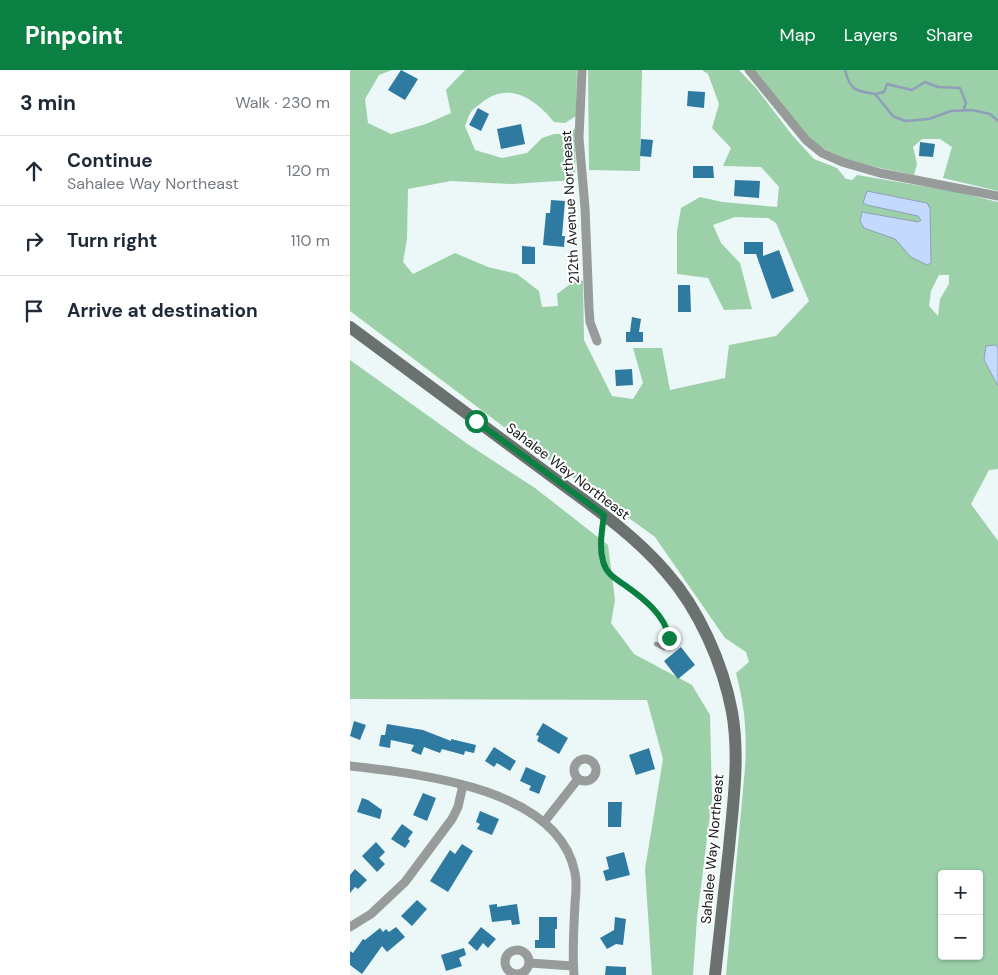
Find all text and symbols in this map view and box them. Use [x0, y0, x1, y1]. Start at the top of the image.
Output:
text: Pinpoint [25, 20, 123, 51]
text: Map [780, 23, 816, 47]
text: Layers [844, 23, 898, 47]
text: Share [926, 23, 973, 47]
text: 3 min [20, 89, 76, 117]
text: Walk · 230 m [235, 92, 330, 113]
street label: 212th Avenue Northeast [557, 130, 583, 284]
text: Continue [67, 148, 153, 173]
icon: ahead [20, 157, 48, 185]
text: 120 m [286, 160, 330, 181]
text: Sahalee Way Northeast [67, 173, 239, 194]
icon: right [20, 227, 48, 255]
text: Turn right [67, 228, 157, 253]
text: 110 m [291, 230, 330, 251]
icon: arrive [20, 297, 48, 325]
text: Arrive at destination [67, 298, 258, 323]
route start [465, 410, 488, 433]
street label: Sahalee Way Northeast [503, 419, 633, 523]
route end [658, 627, 681, 650]
street label: Sahalee Way Northeast [696, 773, 728, 925]
map controls [938, 870, 983, 960]
button: + [938, 870, 983, 915]
button: − [938, 915, 983, 960]

